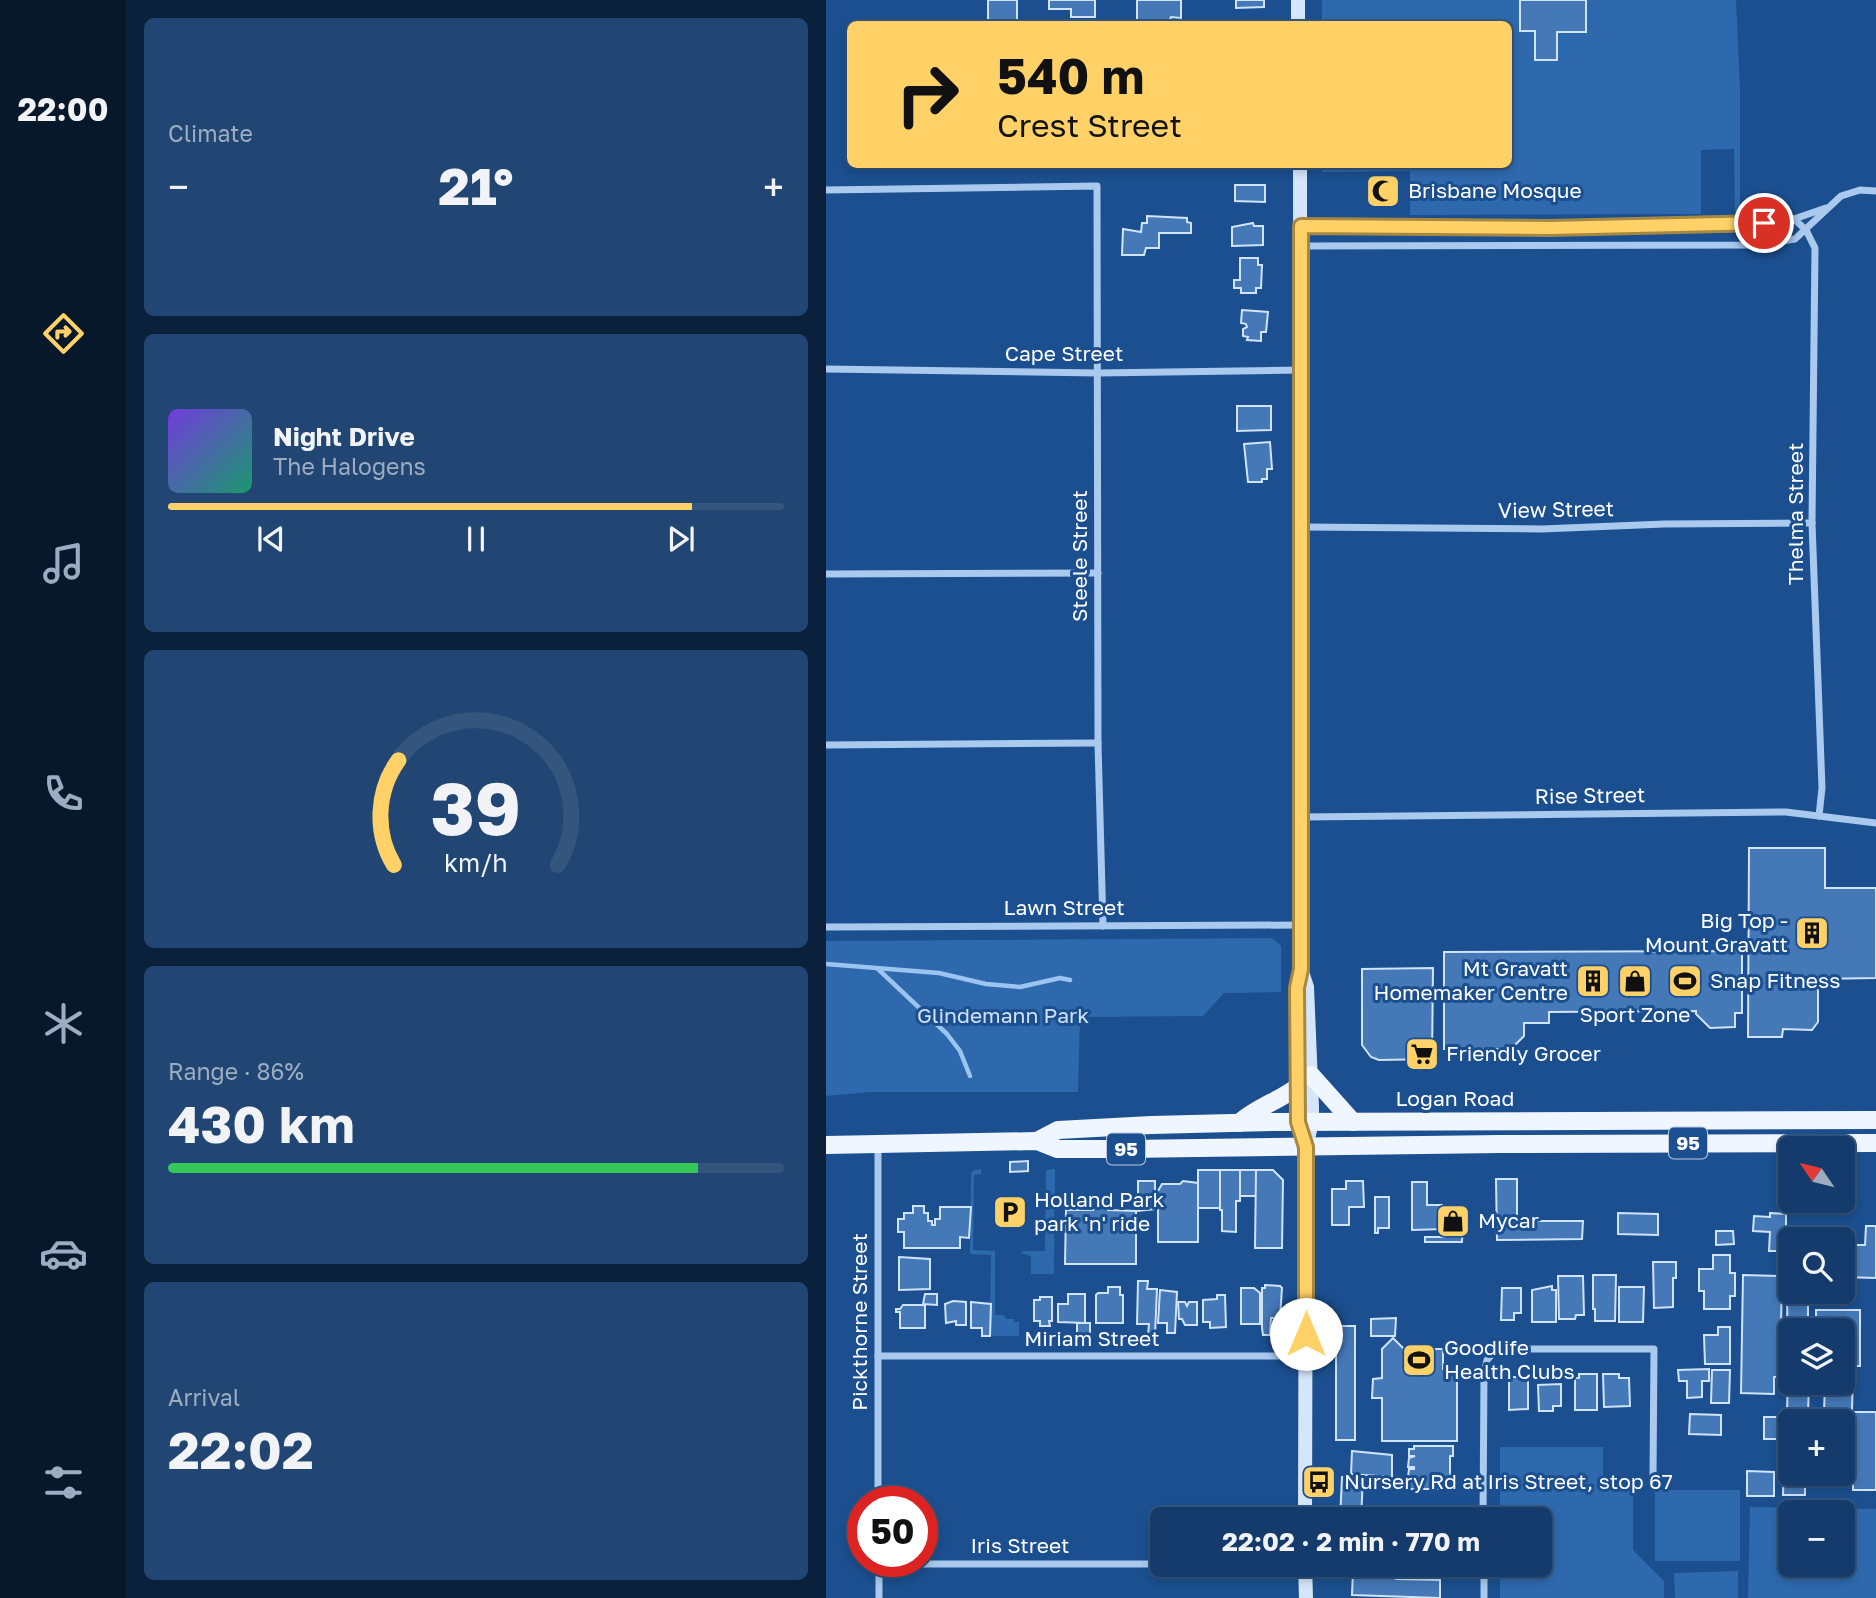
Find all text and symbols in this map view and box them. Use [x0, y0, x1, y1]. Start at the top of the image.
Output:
text: 540 m [997, 46, 1145, 105]
icon: right [882, 49, 973, 140]
text: 22:00 [18, 90, 108, 128]
text: Crest Street [997, 106, 1182, 144]
text: Climate [168, 119, 253, 147]
text: 21° [438, 154, 514, 216]
text: − [168, 164, 189, 209]
text: + [763, 164, 784, 209]
mosque icon: Brisbane Mosque [1364, 172, 1402, 210]
place label: Brisbane Mosque [1408, 177, 1582, 203]
pin [1734, 193, 1794, 253]
icon: arrive [1745, 204, 1783, 242]
icon: directions [39, 309, 88, 358]
street label: Cape Street [1005, 340, 1123, 366]
text: Night Drive [273, 421, 415, 452]
street label: Thelma Street [1782, 443, 1808, 585]
text: The Halogens [273, 452, 426, 480]
street label: Steele Street [1066, 490, 1092, 622]
street label: View Street [1498, 495, 1614, 523]
icon: previous [252, 520, 290, 558]
icon: pause [457, 520, 495, 558]
icon: next [662, 520, 700, 558]
icon: music [39, 539, 88, 588]
text: 39 [431, 764, 521, 851]
icon: phone [39, 769, 88, 818]
street label: Rise Street [1534, 781, 1646, 809]
text: km/h [444, 847, 508, 878]
street label: Lawn Street [1003, 894, 1125, 920]
place label: Big Top - Mount Gravatt [1645, 907, 1788, 957]
building icon: Big Top - Mount Gravatt [1793, 914, 1831, 952]
place label: Mt Gravatt Homemaker Centre [1373, 955, 1568, 1005]
building icon: Mt Gravatt Homemaker Centre [1574, 962, 1612, 1000]
shop icon: Sport Zone [1616, 962, 1654, 1000]
sports icon: Snap Fitness [1666, 962, 1704, 1000]
place label: Snap Fitness [1710, 967, 1840, 993]
icon: climate [39, 999, 88, 1048]
place label: Sport Zone [1579, 1001, 1691, 1027]
park label: Glindemann Park [917, 1002, 1089, 1028]
supermarket icon: Friendly Grocer [1403, 1035, 1441, 1073]
place label: Friendly Grocer [1446, 1040, 1601, 1066]
text: Range · 86% [168, 1057, 304, 1085]
street label: Logan Road [1396, 1085, 1514, 1111]
text: 430 km [168, 1092, 355, 1154]
road number: 95 [1669, 1128, 1707, 1158]
road number: 95 [1107, 1134, 1145, 1164]
north arrow [1778, 1136, 1855, 1213]
map controls [1778, 1136, 1855, 1577]
place label: Holland Park park 'n' ride [1034, 1186, 1165, 1236]
parking icon: Holland Park park 'n' ride [991, 1193, 1029, 1231]
shop icon: Mycar [1434, 1202, 1472, 1240]
place label: Mycar [1478, 1207, 1539, 1233]
button: search [1778, 1227, 1855, 1304]
icon: car [39, 1229, 88, 1278]
street label: Pickthorne Street [846, 1233, 872, 1411]
position arrow [1269, 1297, 1343, 1371]
button: layers [1778, 1318, 1855, 1395]
street label: Miriam Street [1024, 1325, 1160, 1351]
place label: Goodlife Health Clubs [1444, 1334, 1575, 1384]
sports icon: Goodlife Health Clubs [1400, 1341, 1438, 1379]
text: Arrival [168, 1383, 240, 1411]
button: + [1778, 1409, 1855, 1486]
text: 22:02 [168, 1418, 314, 1480]
icon: filters [39, 1458, 88, 1507]
bus stop icon: Nursery Rd at Iris Street, stop 67 [1300, 1463, 1338, 1501]
place label: Nursery Rd at Iris Street, stop 67 [1344, 1468, 1673, 1494]
speed limit sign: 50 [847, 1486, 938, 1577]
button: − [1778, 1500, 1855, 1577]
text: 22:02 · 2 min · 770 m [1222, 1526, 1480, 1557]
street label: Iris Street [971, 1532, 1069, 1558]

